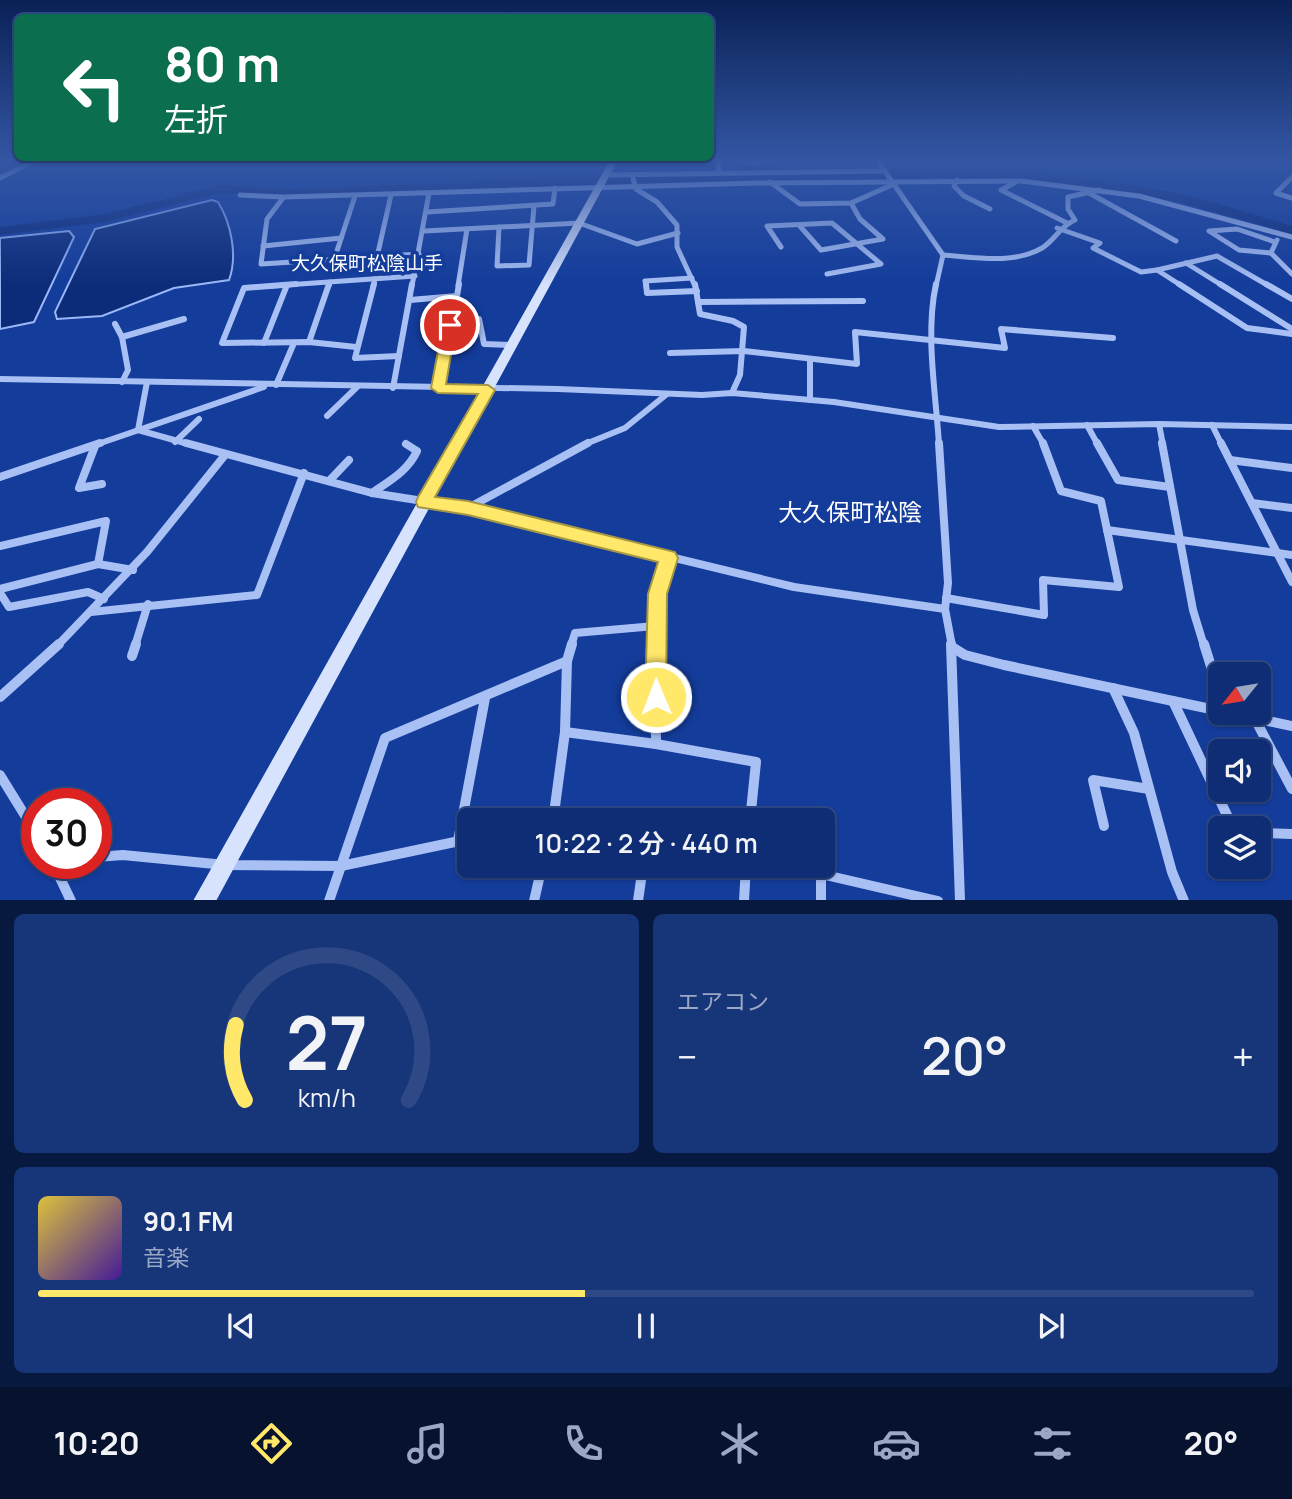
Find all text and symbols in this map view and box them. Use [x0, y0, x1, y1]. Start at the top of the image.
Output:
text: 80 m [164, 30, 280, 97]
icon: left [49, 42, 140, 133]
text: 左折 [164, 97, 228, 141]
district label: 大久保町松陰山手 [291, 250, 443, 276]
pin [420, 295, 480, 355]
icon: arrive [431, 306, 469, 344]
district label: 大久保町松陰 [778, 495, 922, 528]
position arrow [619, 660, 693, 734]
north arrow [1208, 662, 1270, 724]
map controls [1208, 662, 1271, 879]
button: sound [1208, 739, 1271, 802]
speed limit sign: 30 [21, 788, 112, 879]
button: layers [1208, 816, 1271, 879]
text: 10:22 · 2 分 · 440 m [534, 825, 758, 861]
text: エアコン [677, 985, 769, 1017]
text: 27 [285, 992, 368, 1092]
text: 20° [921, 1020, 1008, 1091]
text: − [677, 1030, 698, 1082]
text: + [1232, 1030, 1254, 1082]
text: km/h [297, 1079, 356, 1114]
text: 90.1 FM [143, 1203, 233, 1239]
text: 音楽 [143, 1241, 189, 1273]
icon: previous [222, 1307, 260, 1345]
icon: pause [627, 1307, 665, 1345]
icon: next [1032, 1307, 1070, 1345]
icon: directions [247, 1419, 296, 1468]
icon: music [403, 1419, 452, 1468]
icon: phone [559, 1419, 608, 1468]
icon: climate [715, 1419, 764, 1468]
icon: car [872, 1419, 921, 1468]
icon: filters [1028, 1419, 1077, 1468]
text: 10:20 [54, 1421, 140, 1465]
text: 20° [1184, 1421, 1238, 1465]

